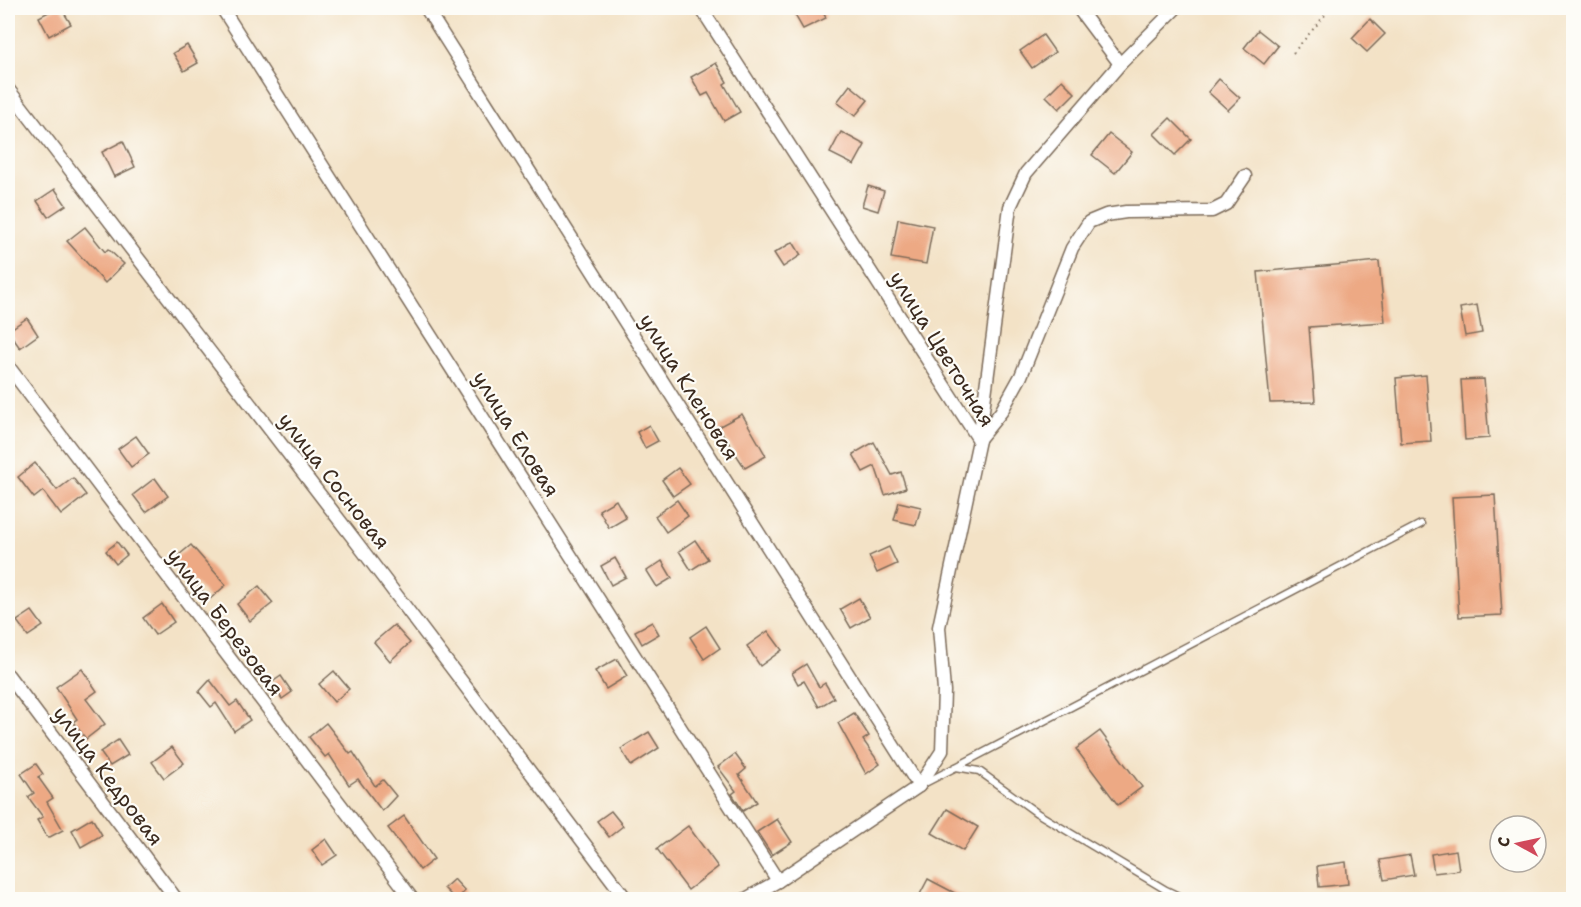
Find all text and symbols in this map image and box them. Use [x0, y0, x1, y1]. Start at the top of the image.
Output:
street label: улица Цветочная [883, 266, 1001, 432]
street label: улица Кленовая [633, 308, 745, 466]
street label: улица Еловая [466, 366, 566, 502]
street label: улица Сосновая [272, 407, 396, 555]
street label: улица Березовая [160, 542, 290, 702]
street label: улица Кедровая [46, 700, 170, 852]
north arrow [1488, 814, 1548, 874]
text: С [1493, 835, 1515, 848]

